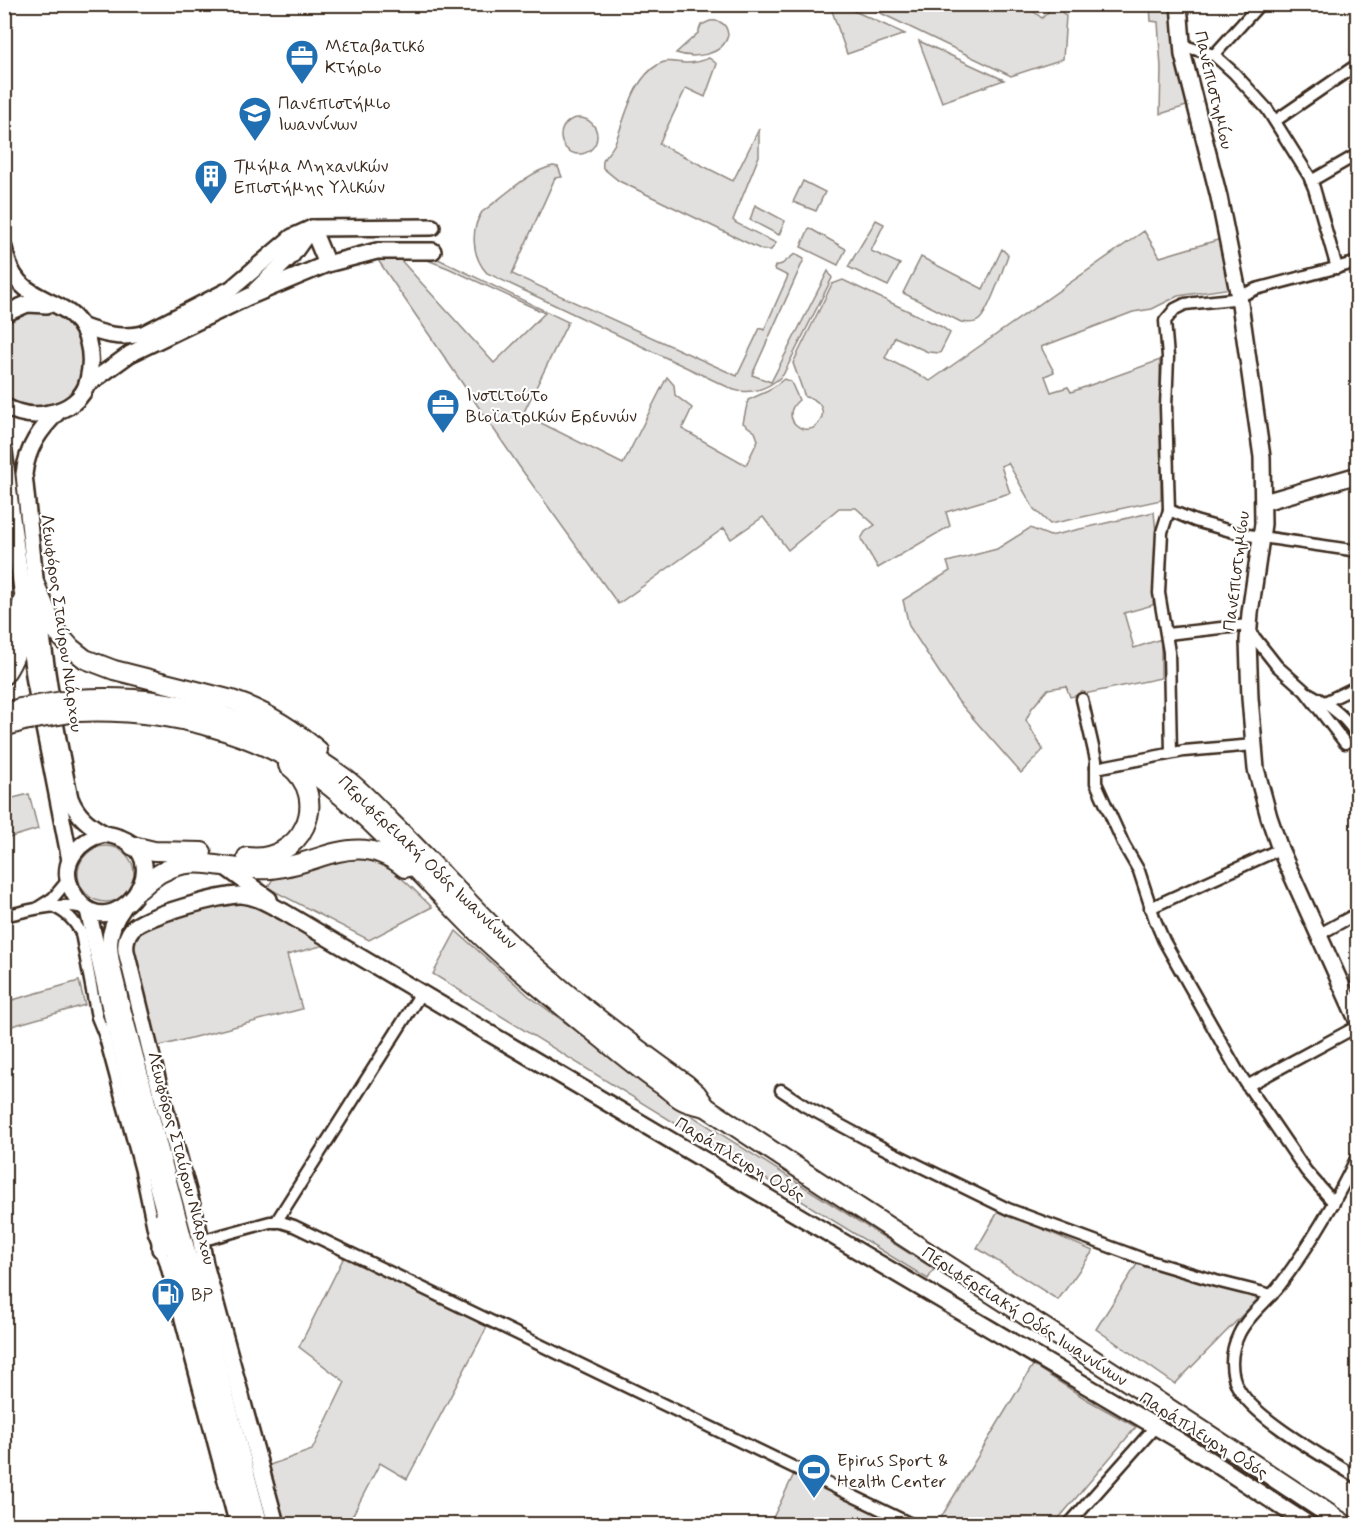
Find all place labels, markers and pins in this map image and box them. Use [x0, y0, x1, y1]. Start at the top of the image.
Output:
place label: Μεταβατικό Κτήριο [325, 35, 425, 80]
office icon: Μεταβατικό Κτήριο [284, 38, 320, 85]
place label: Πανεπιστήμιο Ιωαννίνων [278, 92, 391, 137]
school or university icon: Πανεπιστήμιο Ιωαννίνων [237, 95, 273, 142]
place label: Τμήμα Μηχανικών Επιστήμης Υλικών [234, 155, 388, 200]
building icon: Τμήμα Μηχανικών Επιστήμης Υλικών [193, 158, 229, 205]
place label: Ινστιτούτο Βιοϊατρικών Ερευνών [466, 384, 637, 429]
office icon: Ινστιτούτο Βιοϊατρικών Ερευνών [425, 387, 461, 434]
fuel station icon: BP [150, 1276, 186, 1323]
place label: BP [191, 1283, 213, 1307]
place label: Epirus Sport & Health Center [837, 1449, 948, 1494]
sports icon: Epirus Sport & Health Center [796, 1452, 832, 1499]

